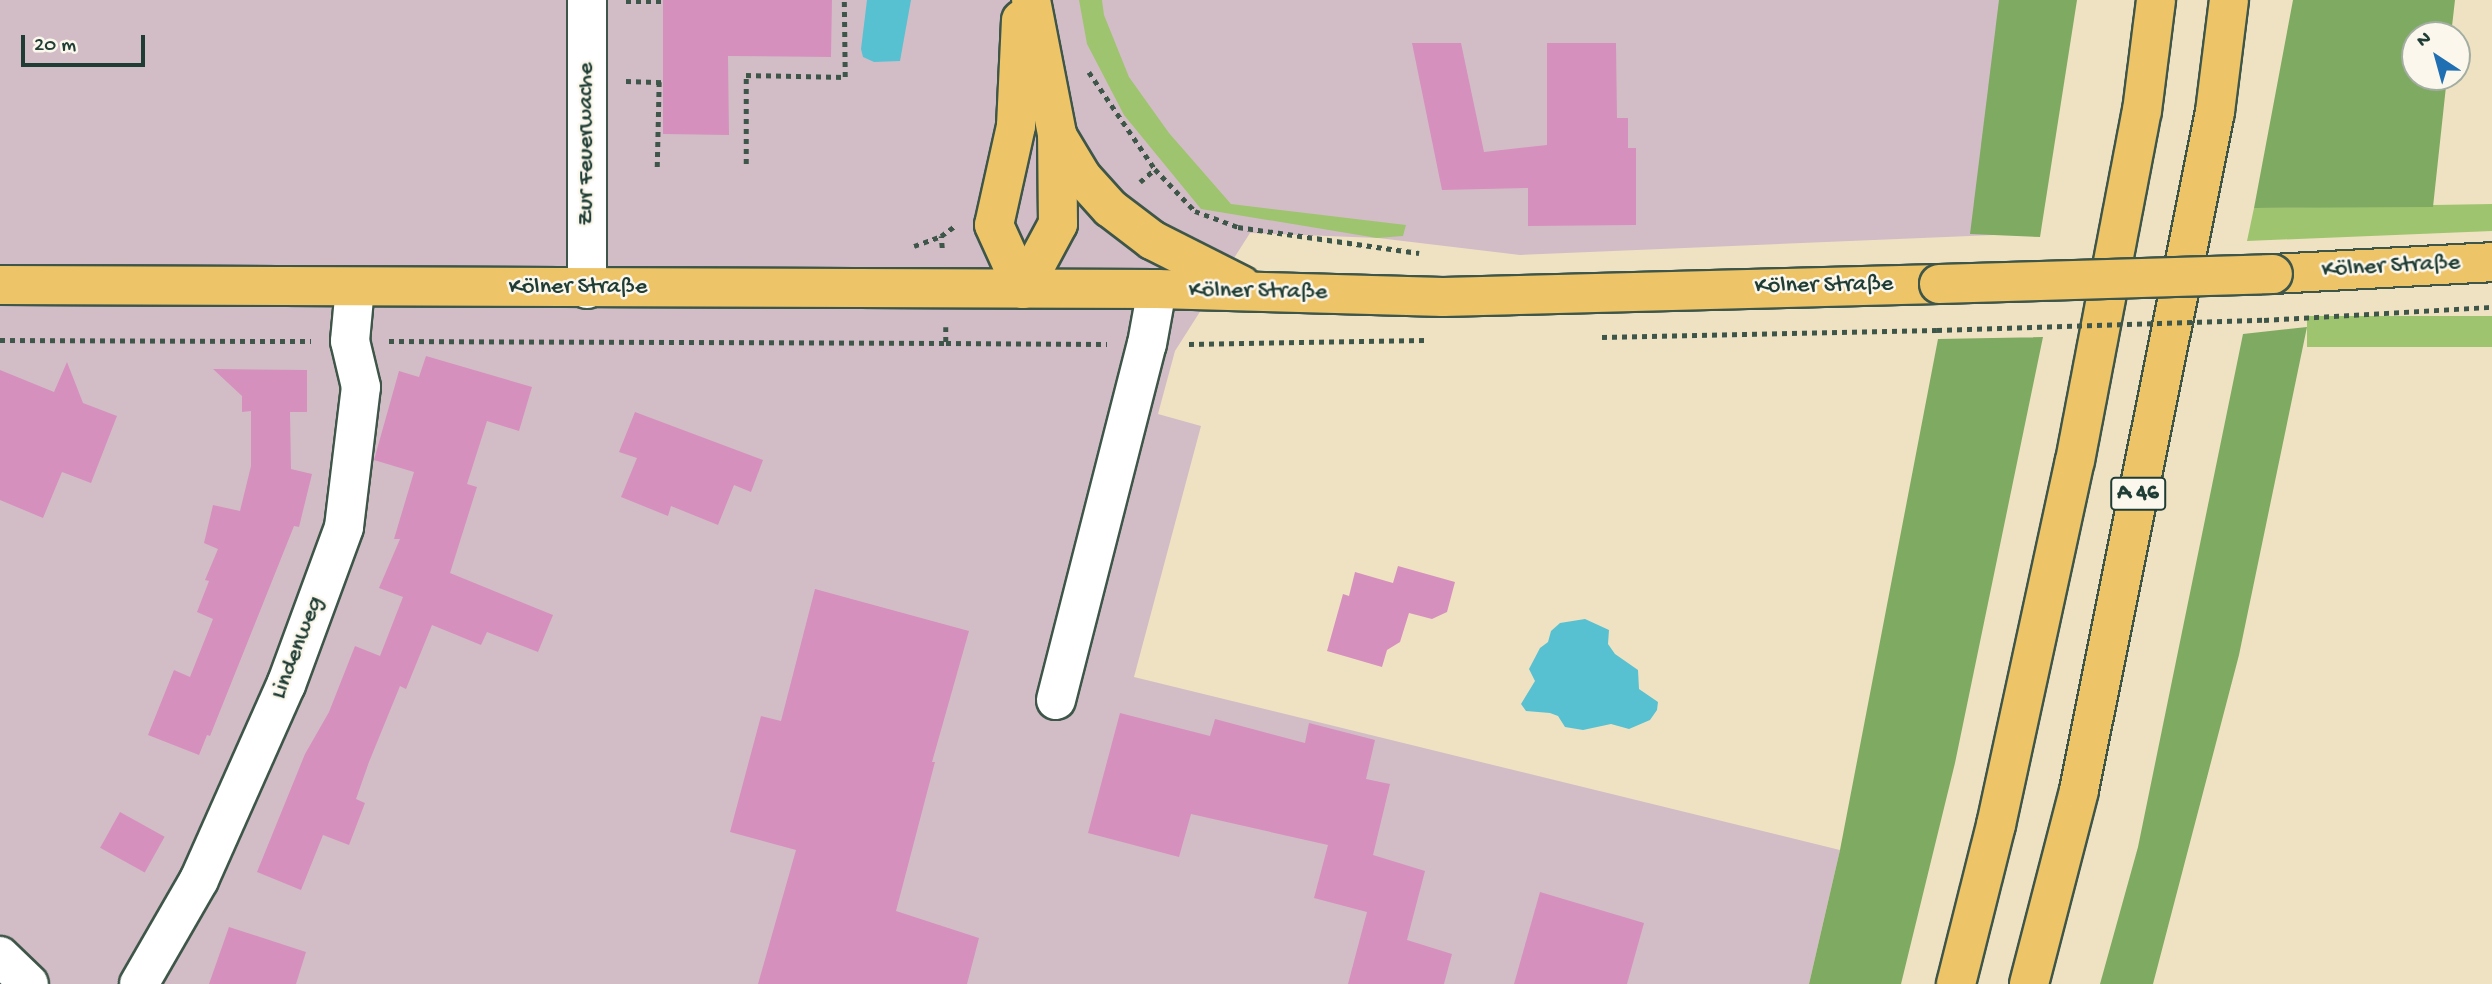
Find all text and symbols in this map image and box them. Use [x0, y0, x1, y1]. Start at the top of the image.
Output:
scale bar [24, 21, 149, 65]
north arrow [2401, 21, 2471, 91]
text: N [2413, 27, 2436, 53]
text: 20 m [34, 34, 76, 59]
street label: Zur Feuerwache [573, 62, 601, 226]
street label: Kölner Straße [2321, 249, 2461, 285]
street label: Kölner Straße [1754, 270, 1894, 302]
street label: Kölner Straße [509, 274, 647, 302]
street label: Kölner Straße [1188, 276, 1328, 308]
road number: A 46 [2110, 474, 2166, 514]
street label: Lindenweg [265, 592, 331, 704]

